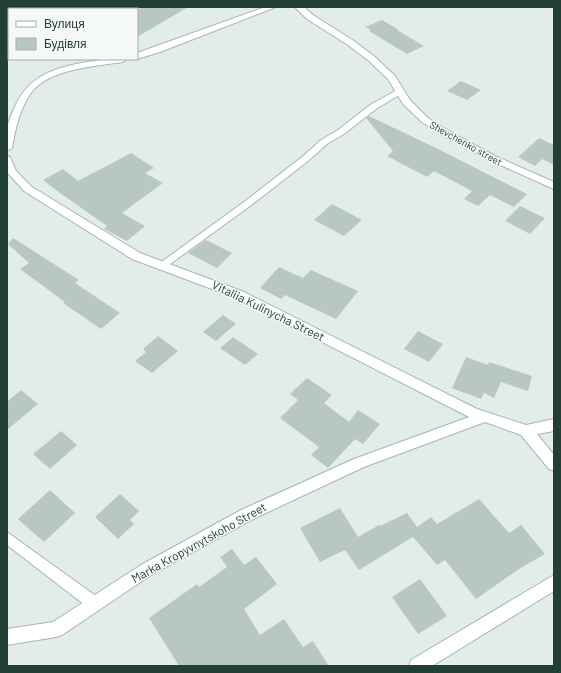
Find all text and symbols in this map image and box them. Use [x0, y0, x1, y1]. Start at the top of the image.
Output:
legend [8, 8, 138, 60]
text: Вулиця [44, 16, 85, 31]
text: Будівля [44, 36, 86, 51]
street label: Shevchenko street [428, 118, 505, 168]
street label: Vitaliia Kulinycha Street [210, 277, 327, 343]
street label: Marka Kropyvnytskoho Street [129, 499, 268, 585]

